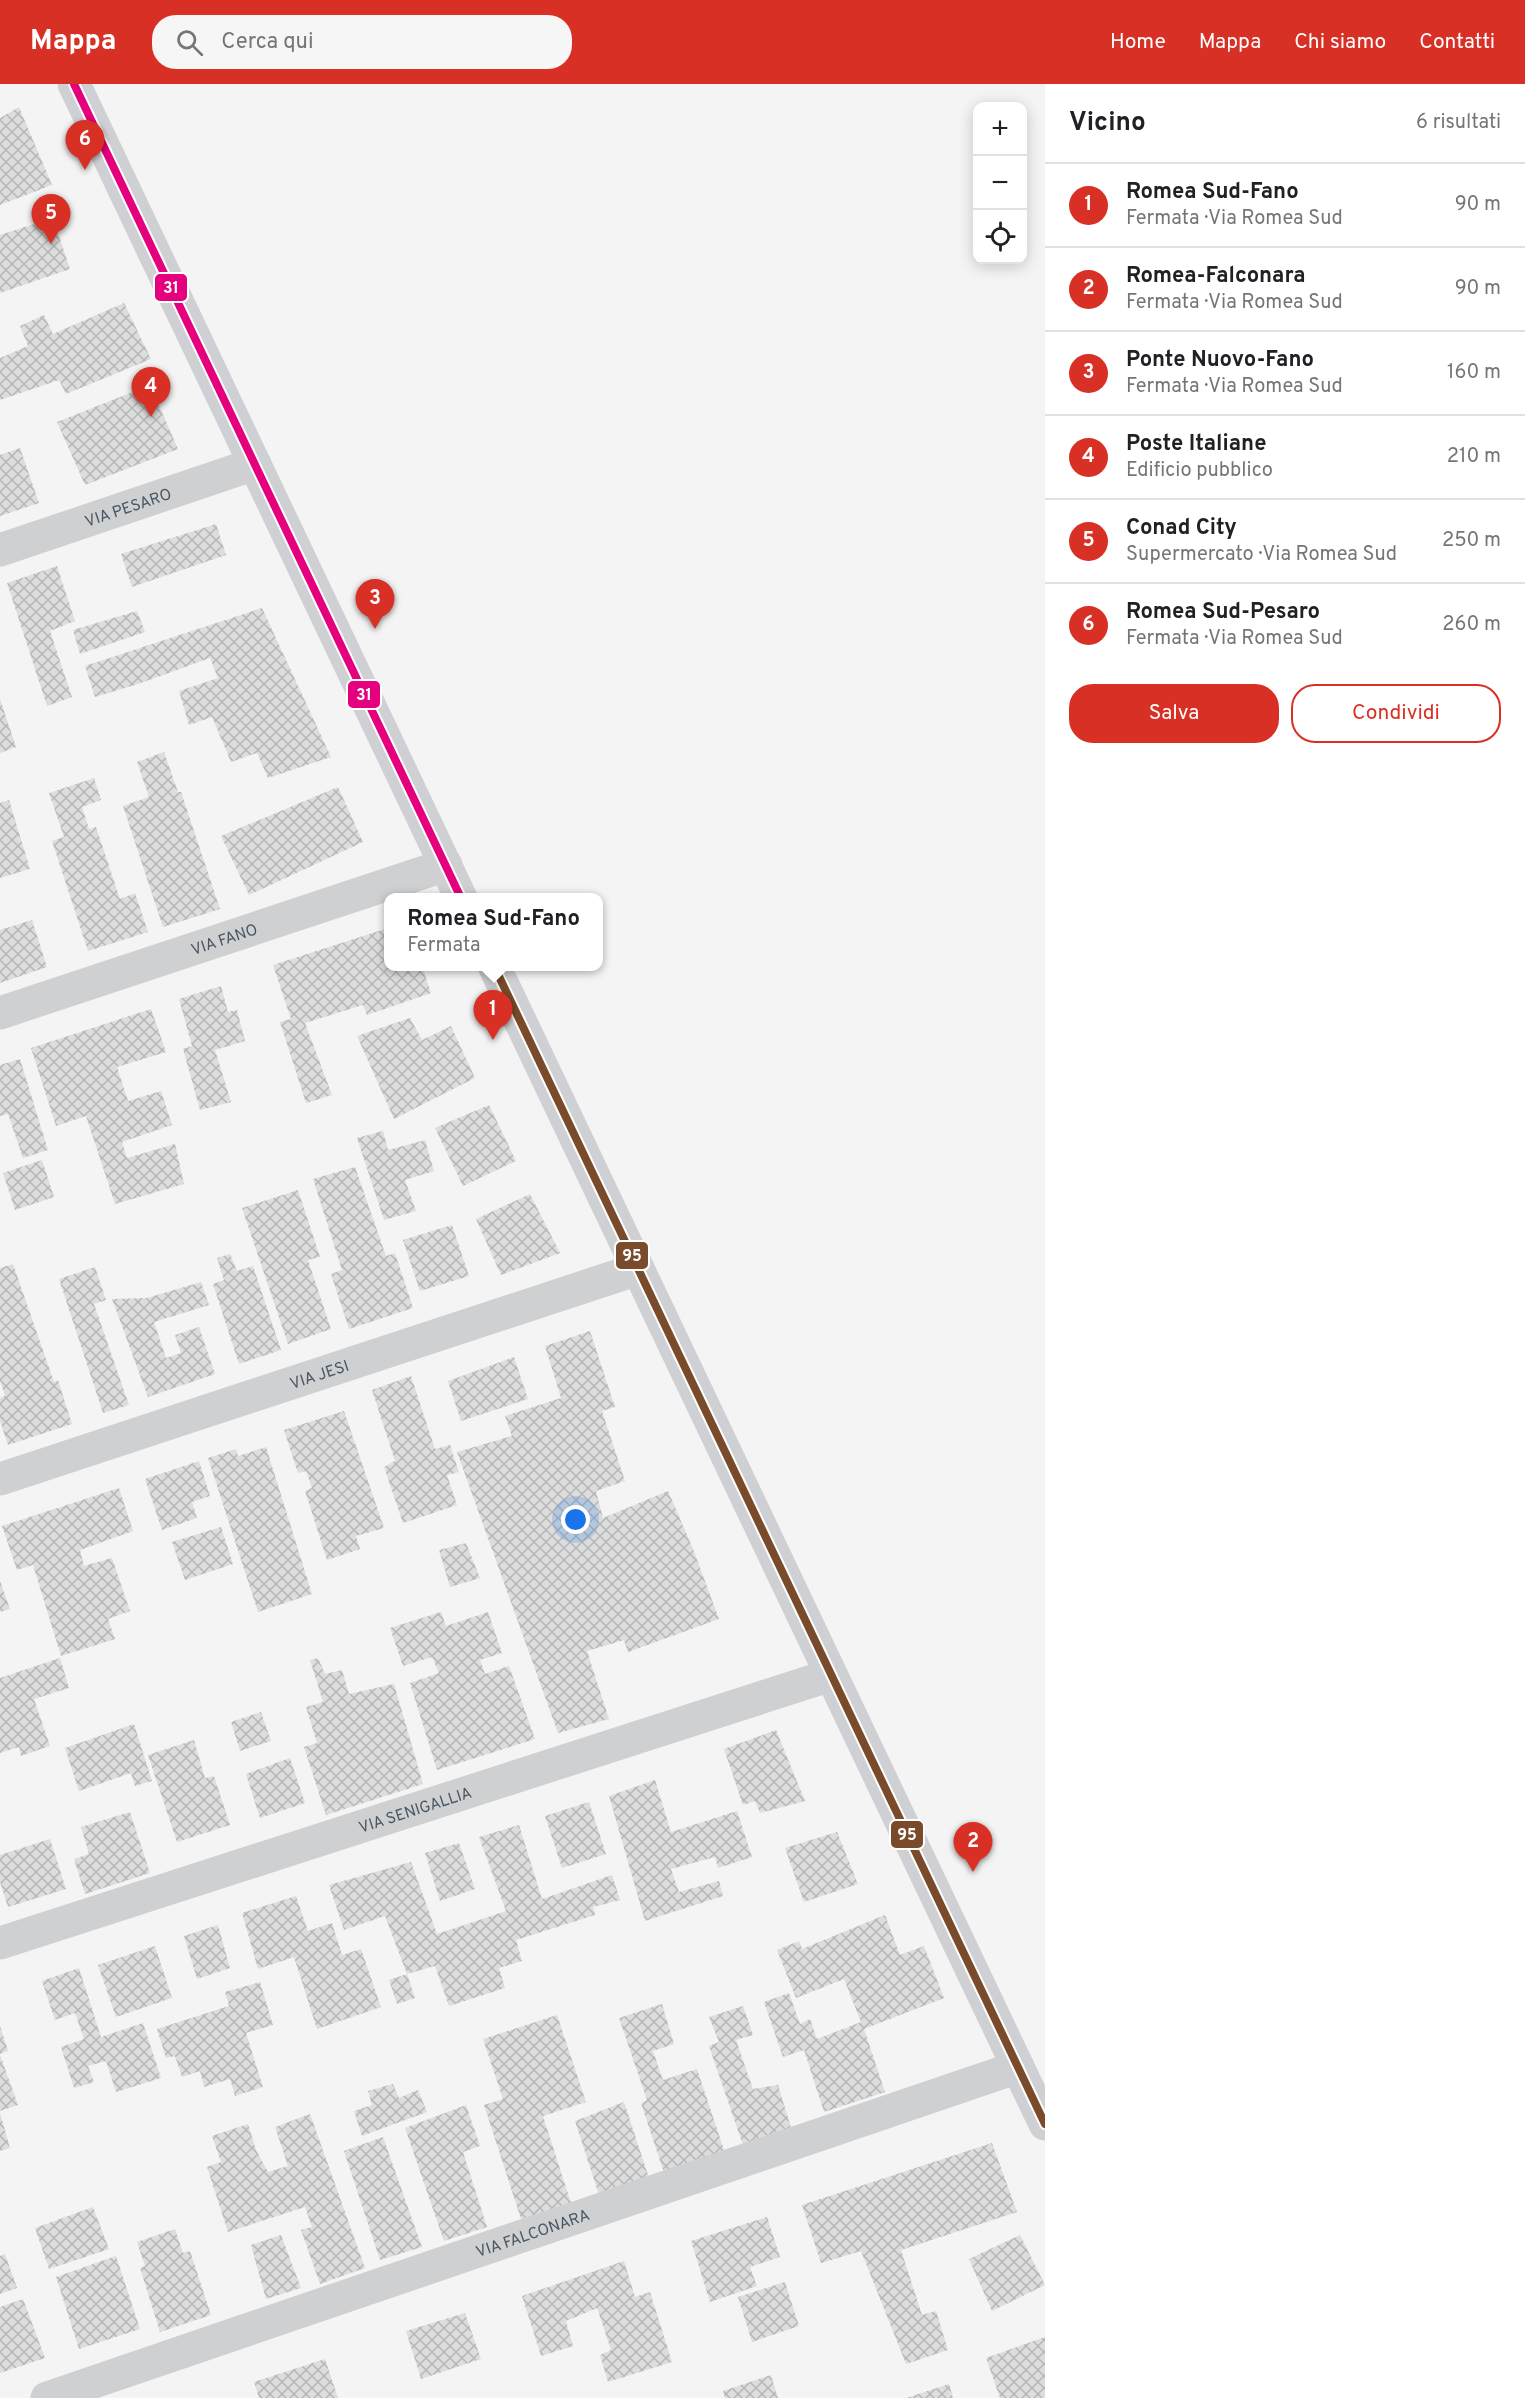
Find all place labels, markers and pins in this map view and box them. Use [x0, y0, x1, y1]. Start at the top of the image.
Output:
pin: 6 [66, 120, 104, 170]
pin: 5 [32, 194, 70, 244]
pin: 4 [132, 368, 170, 417]
pin: 3 [356, 580, 394, 629]
pin: 1 [474, 990, 512, 1040]
pin: 2 [954, 1822, 992, 1872]

